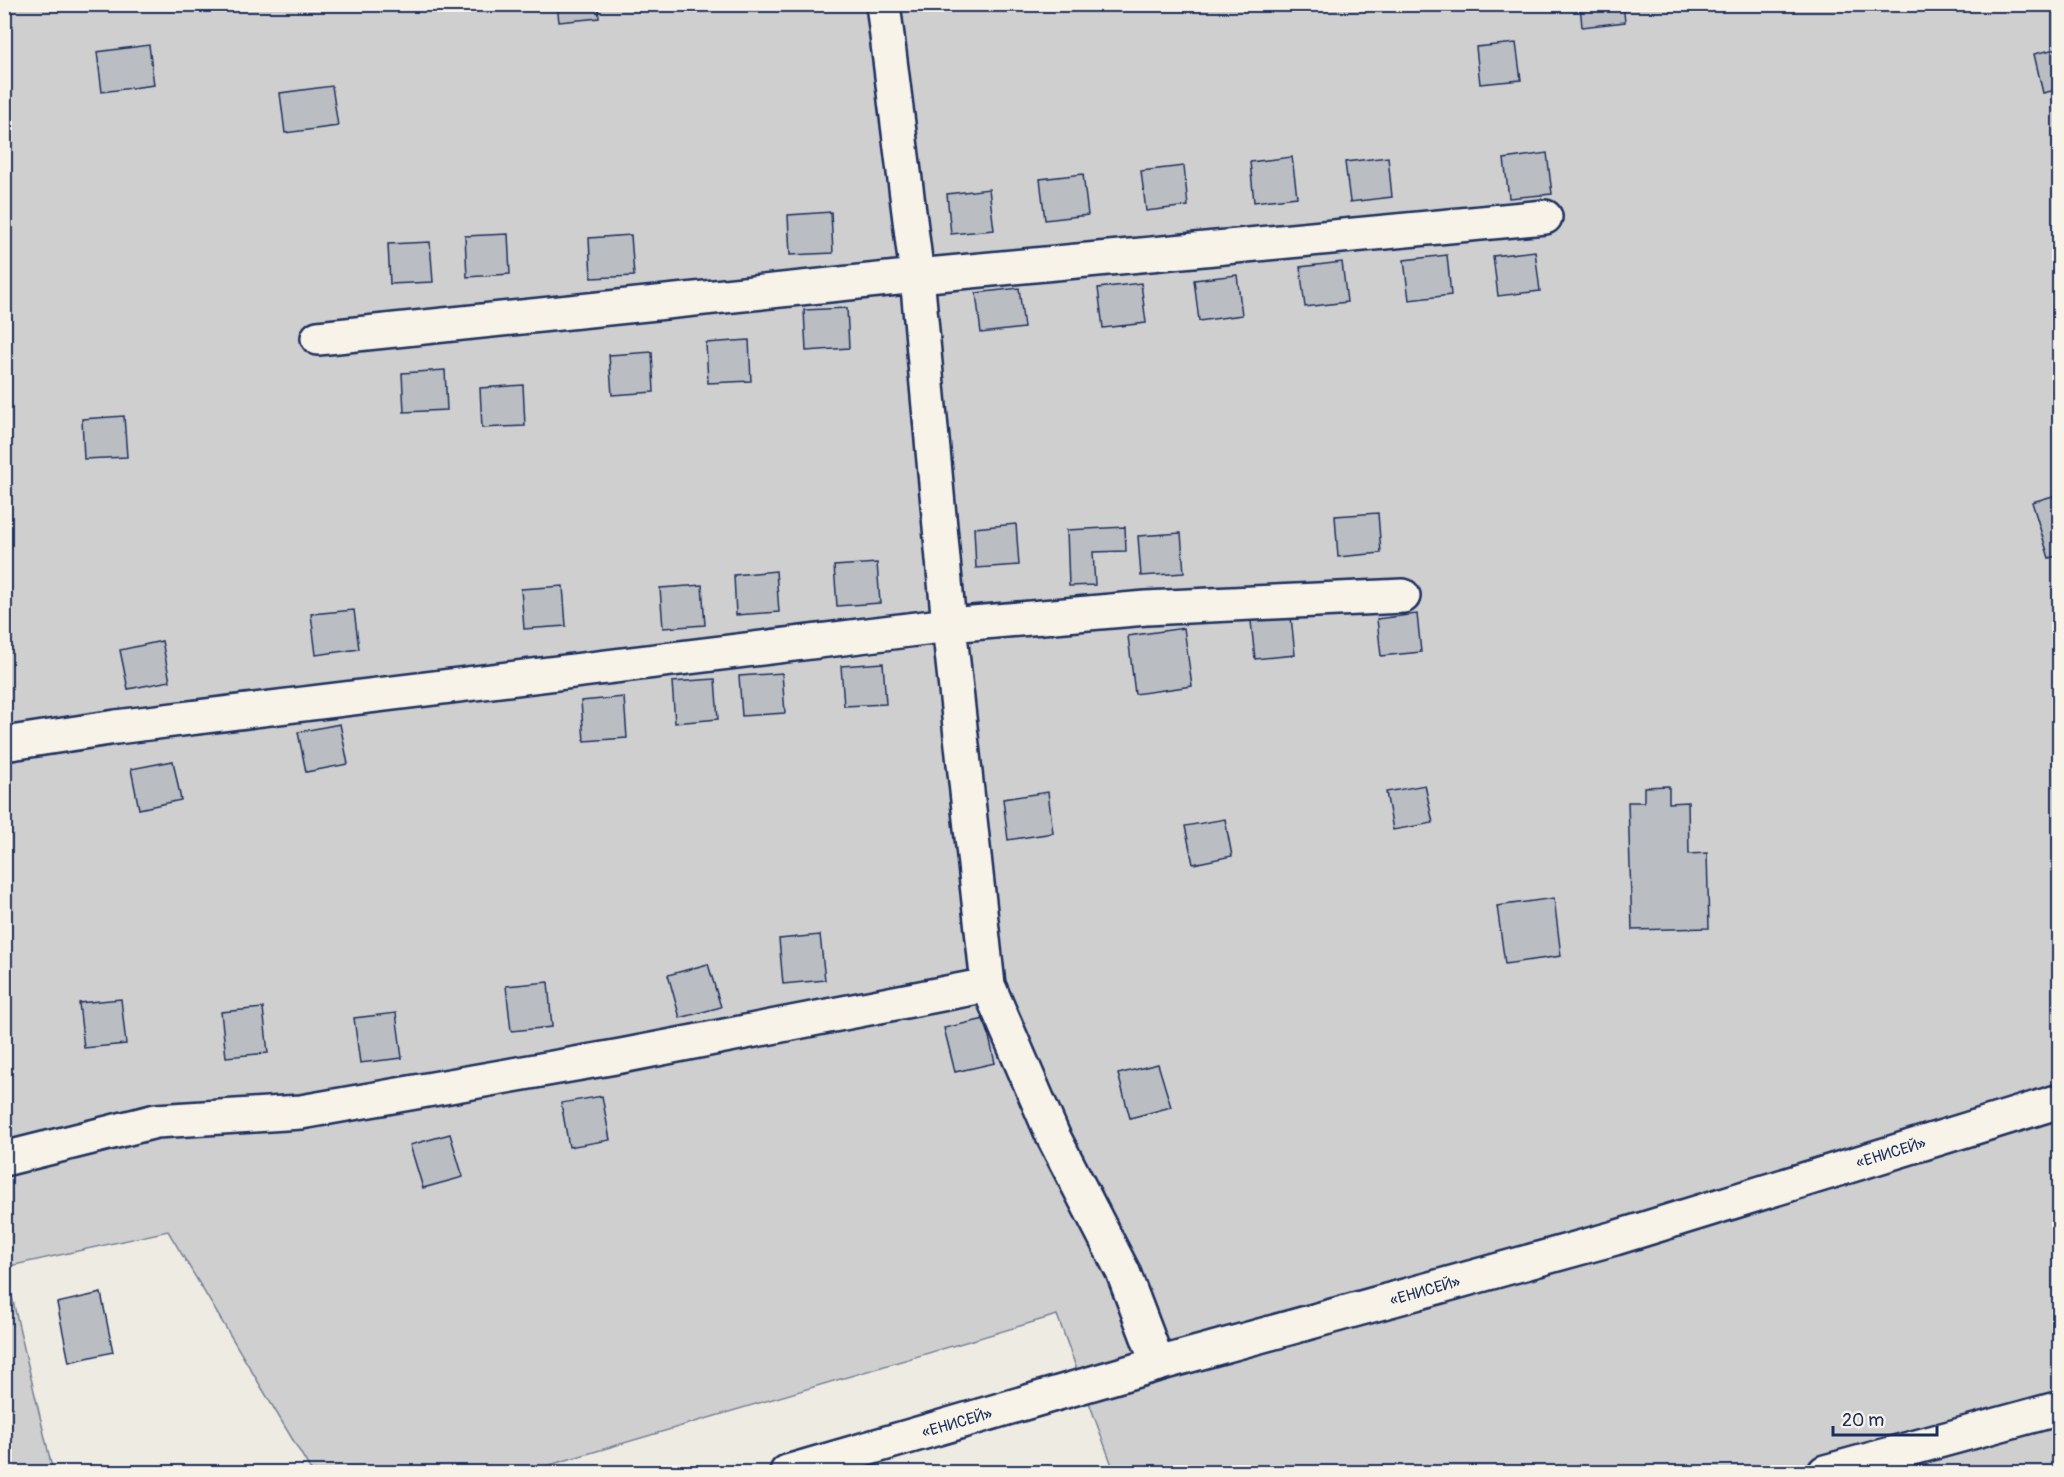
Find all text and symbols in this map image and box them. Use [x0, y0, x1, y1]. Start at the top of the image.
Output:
street label: «ЕНИСЕЙ» [1854, 1133, 1928, 1173]
street label: «ЕНИСЕЙ» [1388, 1271, 1462, 1311]
scale bar [1833, 1399, 1936, 1437]
street label: «ЕНИСЕЙ» [920, 1403, 994, 1443]
text: 20 m [1842, 1409, 1884, 1432]

